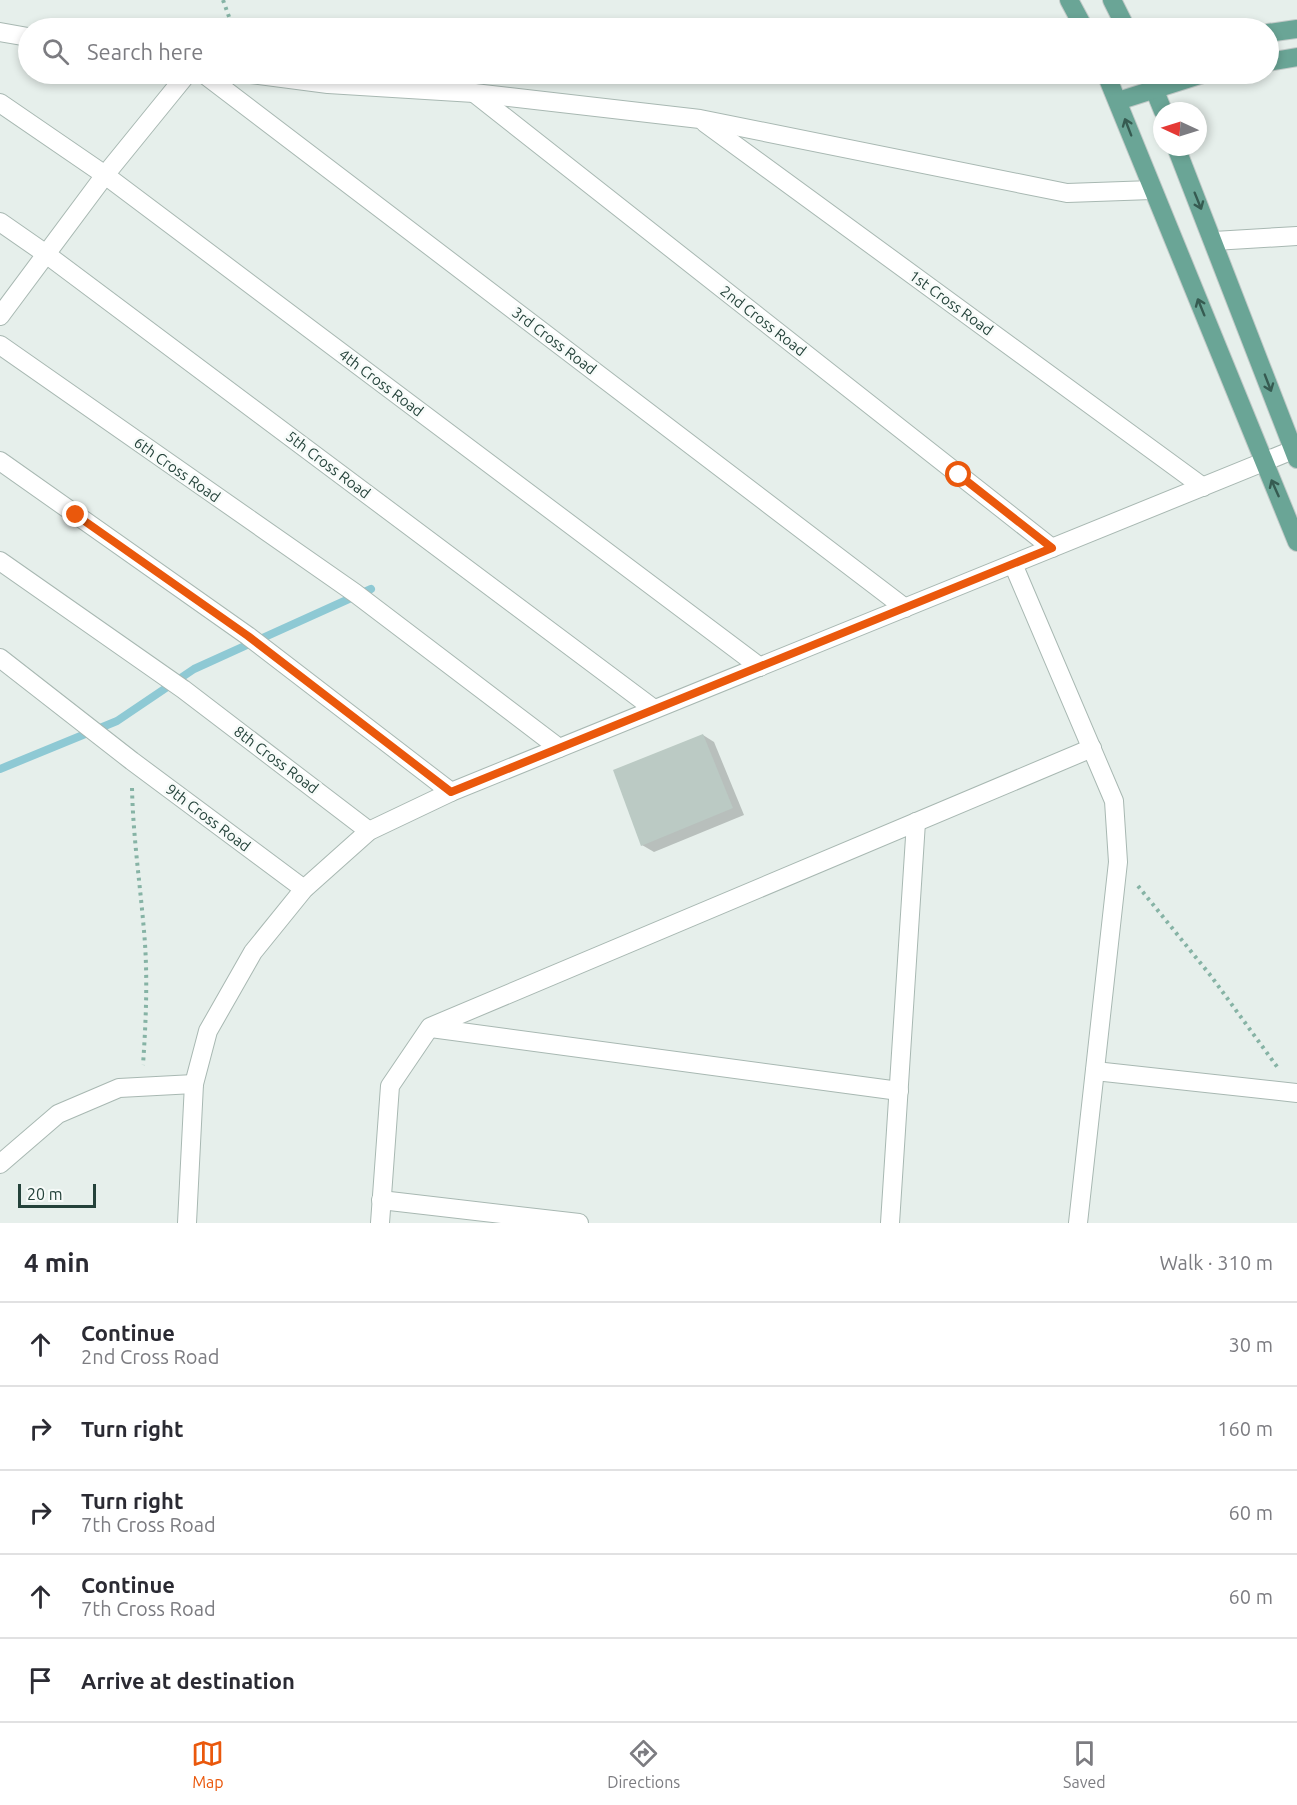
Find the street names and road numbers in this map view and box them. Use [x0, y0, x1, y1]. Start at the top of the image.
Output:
street label: 1st Cross Road [906, 267, 996, 339]
street label: 2nd Cross Road [717, 282, 809, 359]
street label: 3rd Cross Road [509, 303, 600, 378]
street label: 4th Cross Road [336, 345, 427, 420]
street label: 5th Cross Road [283, 427, 374, 502]
street label: 6th Cross Road [131, 434, 224, 506]
street label: 8th Cross Road [231, 722, 322, 797]
street label: 9th Cross Road [163, 780, 254, 855]

